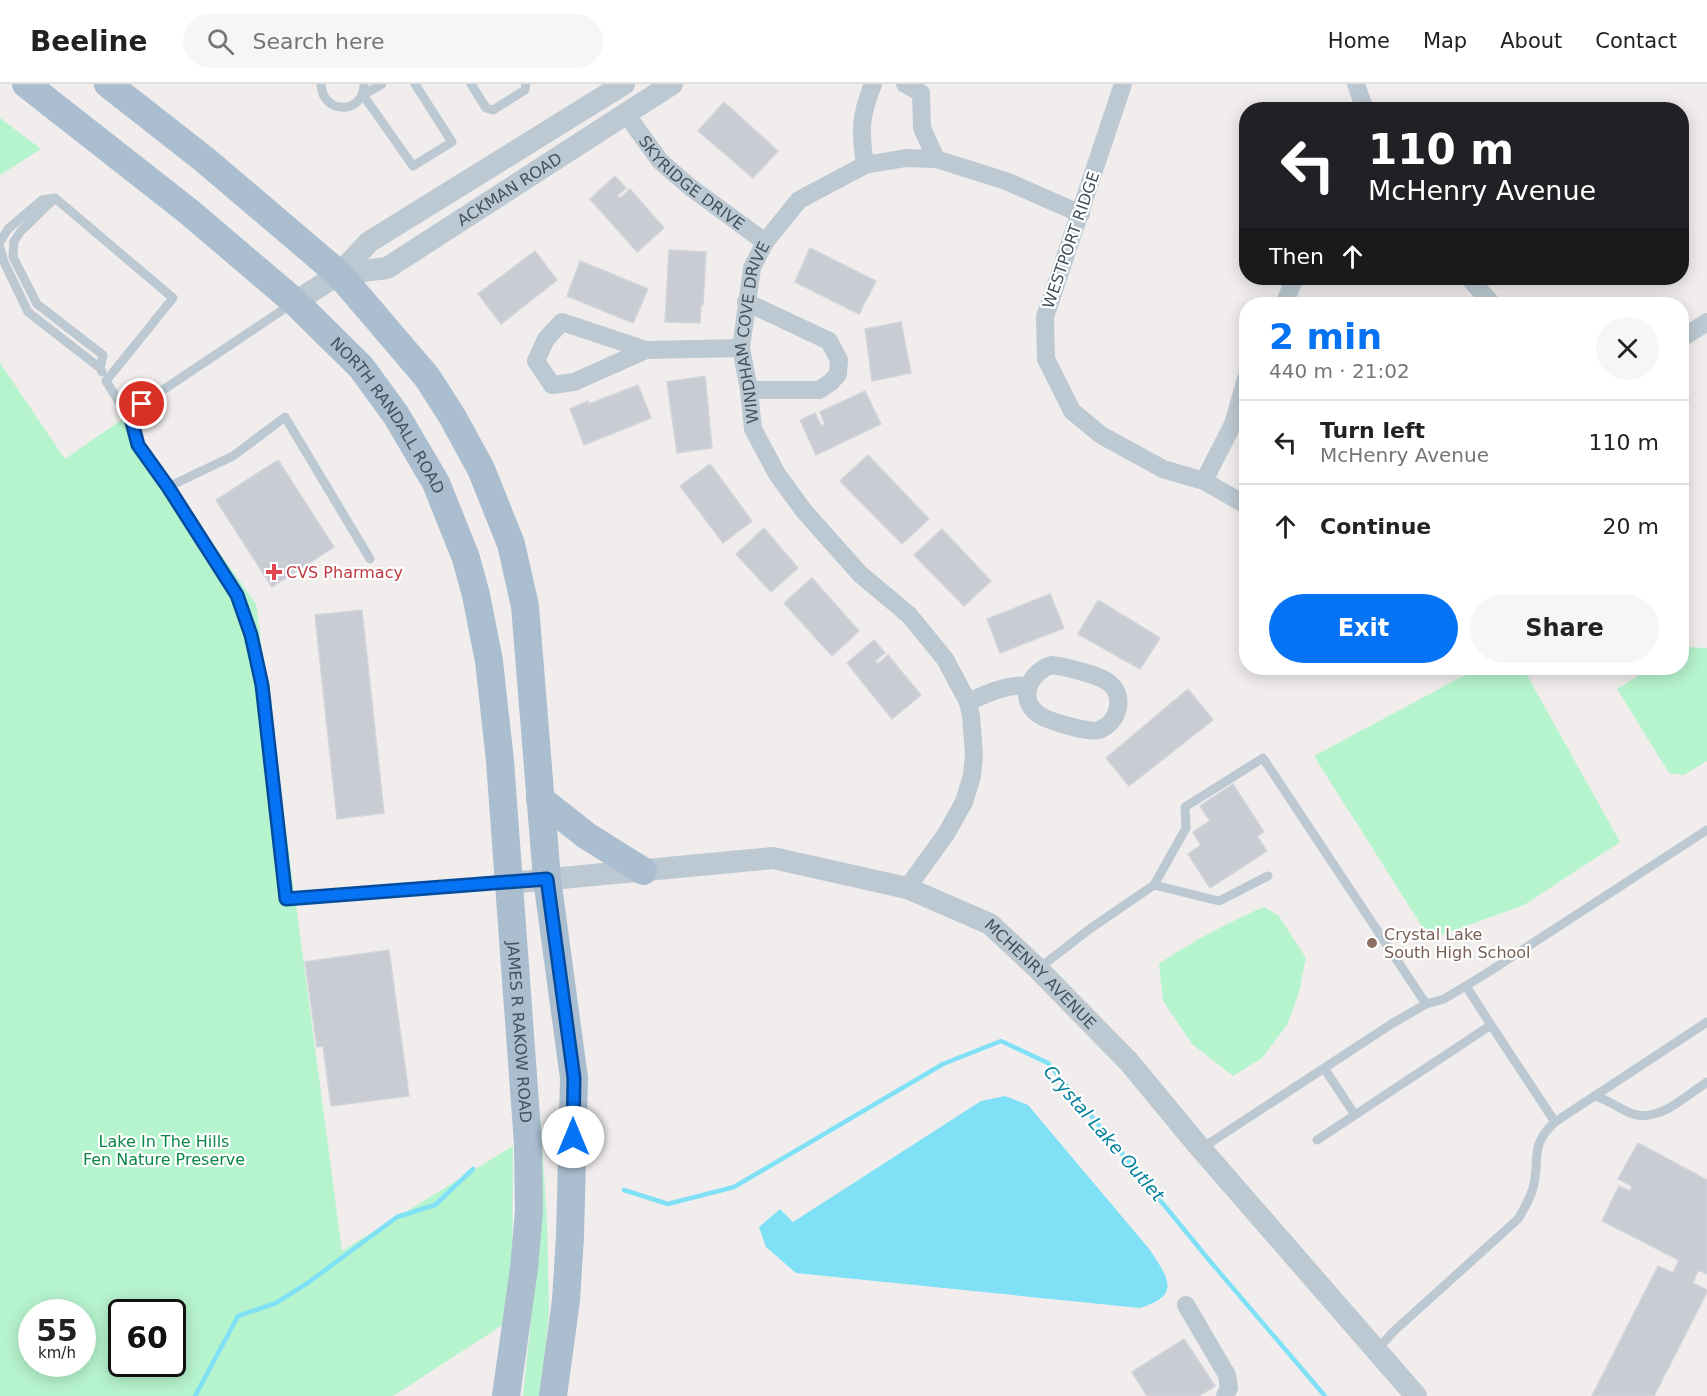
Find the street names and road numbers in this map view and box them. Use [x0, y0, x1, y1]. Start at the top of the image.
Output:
street label: SKYRIDGE DRIVE [635, 132, 749, 234]
street label: ACKMAN ROAD [453, 148, 565, 230]
street label: WESTPORT RIDGE [1039, 169, 1103, 311]
street label: WINDHAM COVE DRIVE [731, 238, 773, 424]
street label: NORTH RANDALL ROAD [327, 333, 449, 496]
street label: MCHENRY AVENUE [981, 915, 1101, 1033]
street label: JAMES R RAKOW ROAD [504, 940, 536, 1124]

